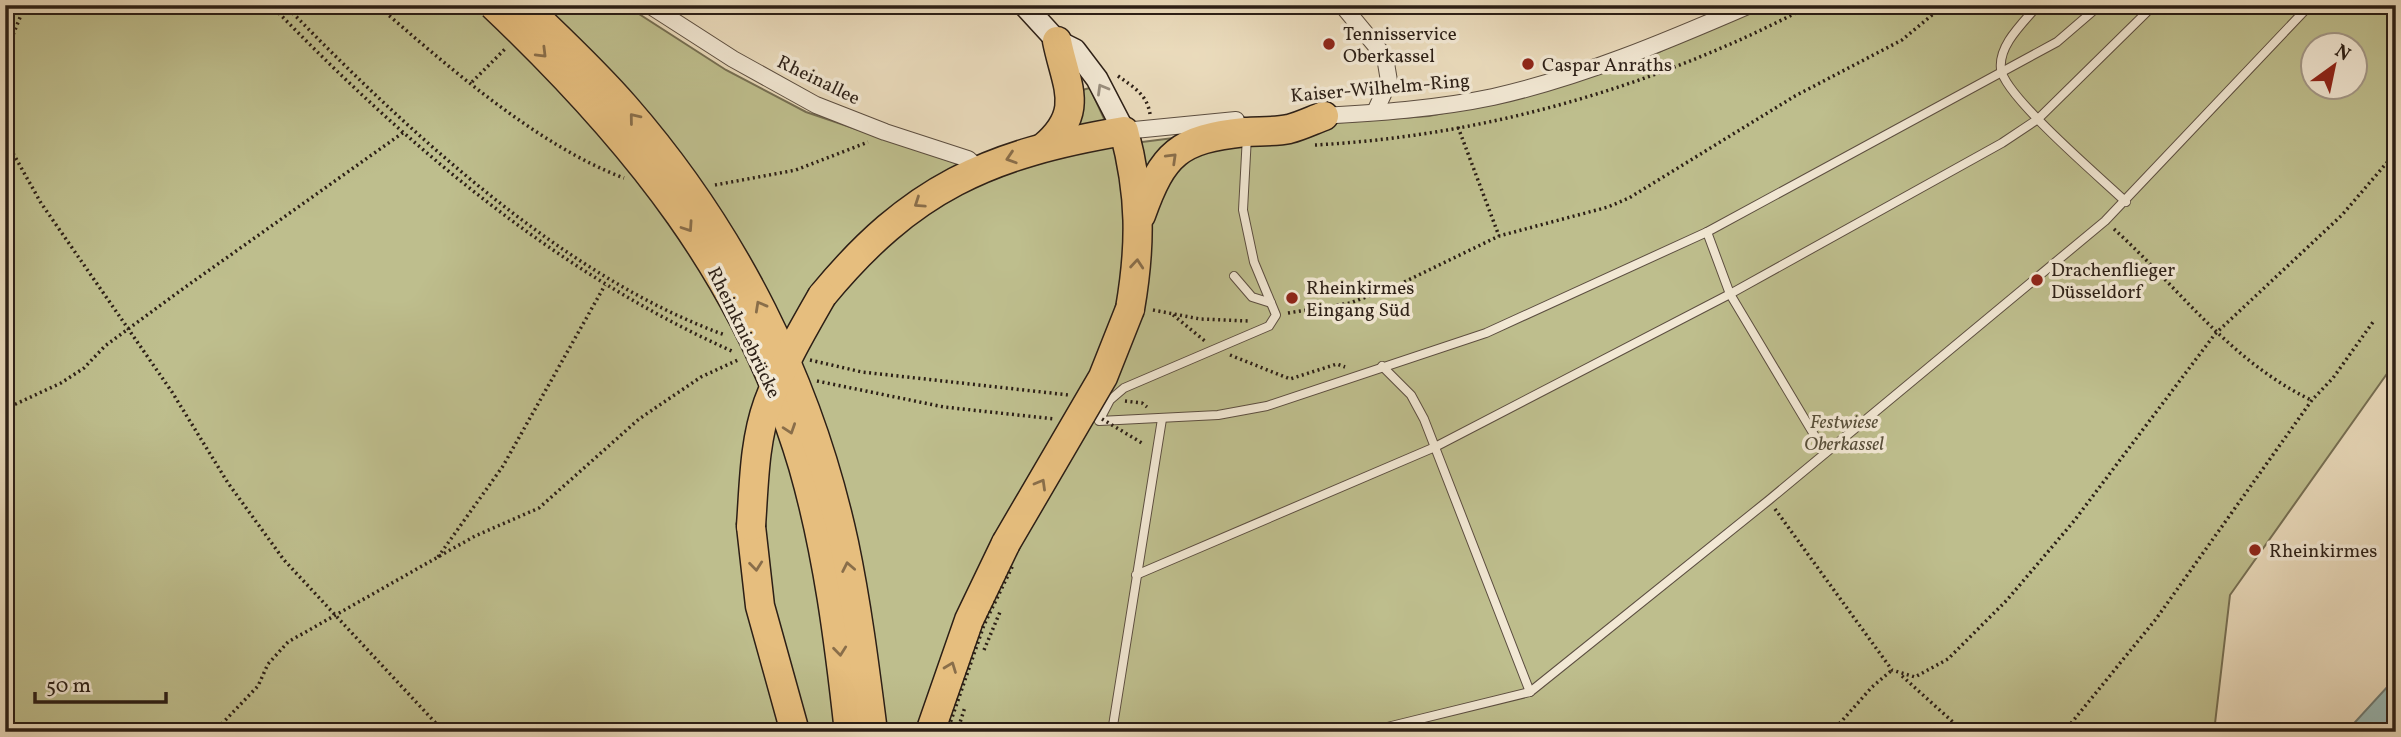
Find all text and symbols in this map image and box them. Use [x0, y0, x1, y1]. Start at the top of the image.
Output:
place label: Tennisservice Oberkassel [1343, 22, 1457, 70]
north arrow [2300, 32, 2370, 102]
marker: Tennisservice Oberkassel [1321, 36, 1337, 52]
text: N [2329, 39, 2355, 68]
one-way arrow [534, 44, 547, 57]
street label: Rheinallee [772, 50, 864, 112]
place label: Caspar Anraths [1542, 53, 1672, 79]
marker: Caspar Anraths [1520, 56, 1536, 72]
street label: Kaiser-Wilhelm-Ring [1290, 68, 1471, 110]
one-way arrow [1097, 83, 1110, 96]
one-way arrow [629, 113, 642, 125]
one-way arrow [1005, 150, 1018, 164]
one-way arrow [1163, 154, 1176, 167]
one-way arrow [914, 195, 927, 207]
one-way arrow [680, 219, 692, 232]
one-way arrow [1129, 258, 1144, 269]
place label: Drachenflieger Düsseldorf [2051, 258, 2175, 306]
street label: Rheinkniebrücke [700, 263, 786, 403]
marker: Drachenflieger Düsseldorf [2029, 272, 2045, 288]
place label: Rheinkirmes Eingang Süd [1306, 276, 1414, 324]
marker: Rheinkirmes Eingang Süd [1284, 290, 1300, 306]
one-way arrow [755, 301, 769, 313]
park label: Festwiese Oberkassel [1804, 410, 1884, 458]
one-way arrow [782, 423, 796, 435]
one-way arrow [1032, 479, 1045, 492]
place label: Rheinkirmes [2269, 539, 2377, 565]
marker: Rheinkirmes [2247, 542, 2263, 558]
one-way arrow [748, 560, 763, 572]
one-way arrow [842, 561, 857, 573]
one-way arrow [832, 646, 847, 657]
scale bar [35, 660, 166, 704]
one-way arrow [942, 661, 956, 673]
text: 50 m [46, 672, 91, 701]

